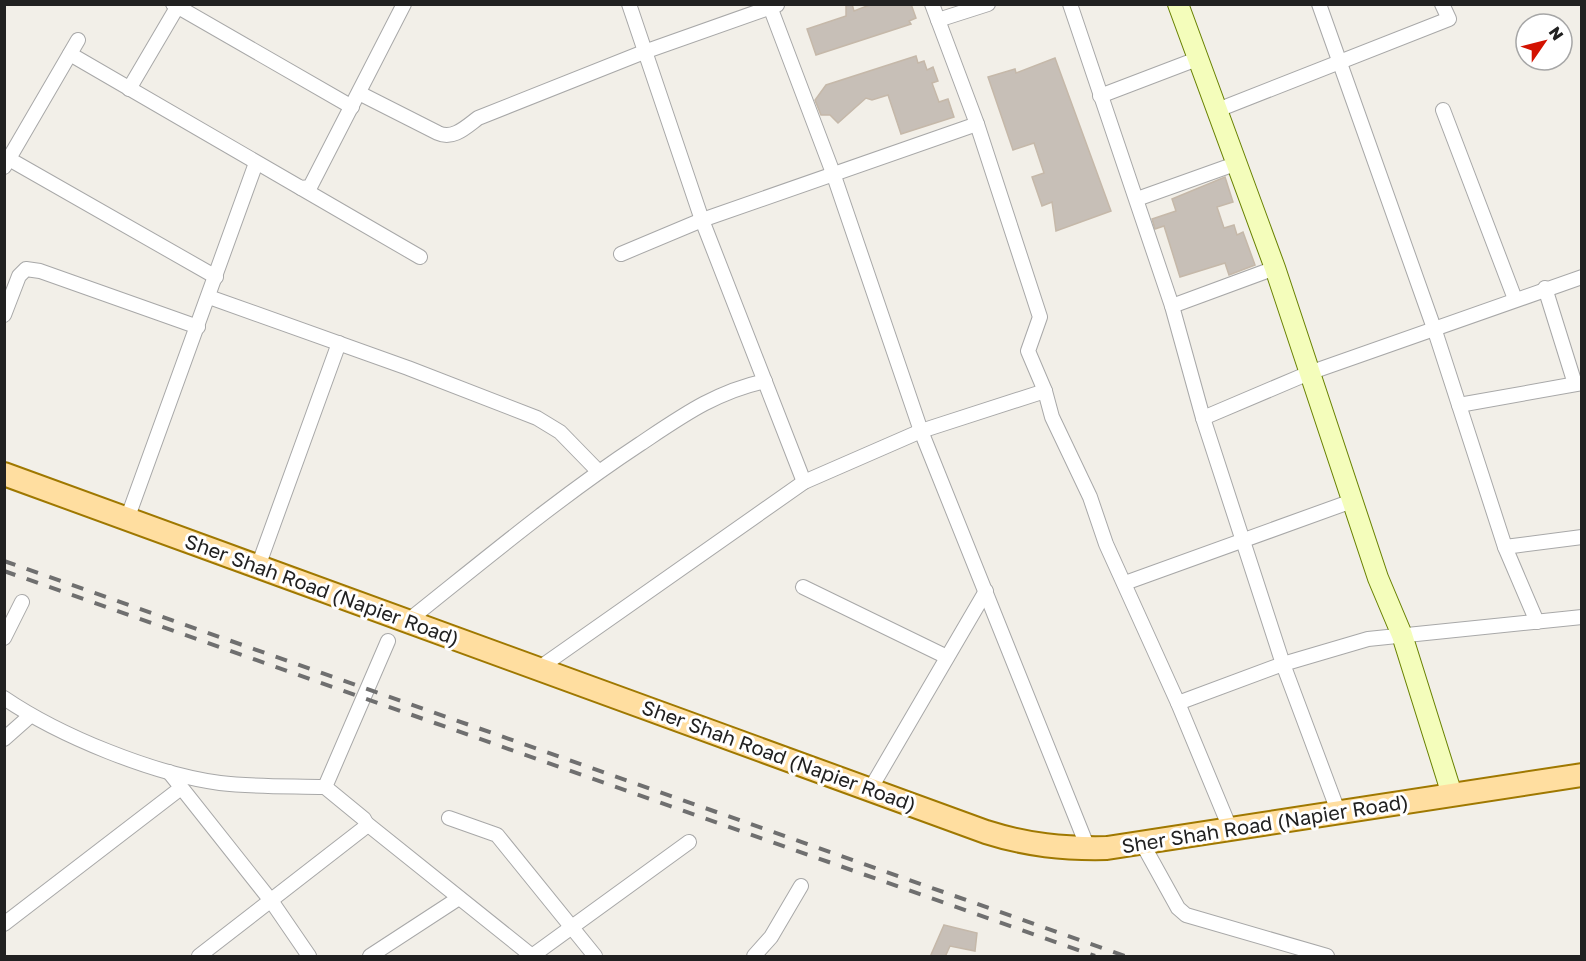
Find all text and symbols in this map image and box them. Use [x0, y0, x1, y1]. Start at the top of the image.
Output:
north arrow [1514, 12, 1574, 72]
text: N [1545, 23, 1568, 44]
street label: Sher Shah Road (Napier Road) [182, 528, 463, 650]
street label: Sher Shah Road (Napier Road) [639, 694, 920, 816]
street label: Sher Shah Road (Napier Road) [1120, 788, 1410, 858]

